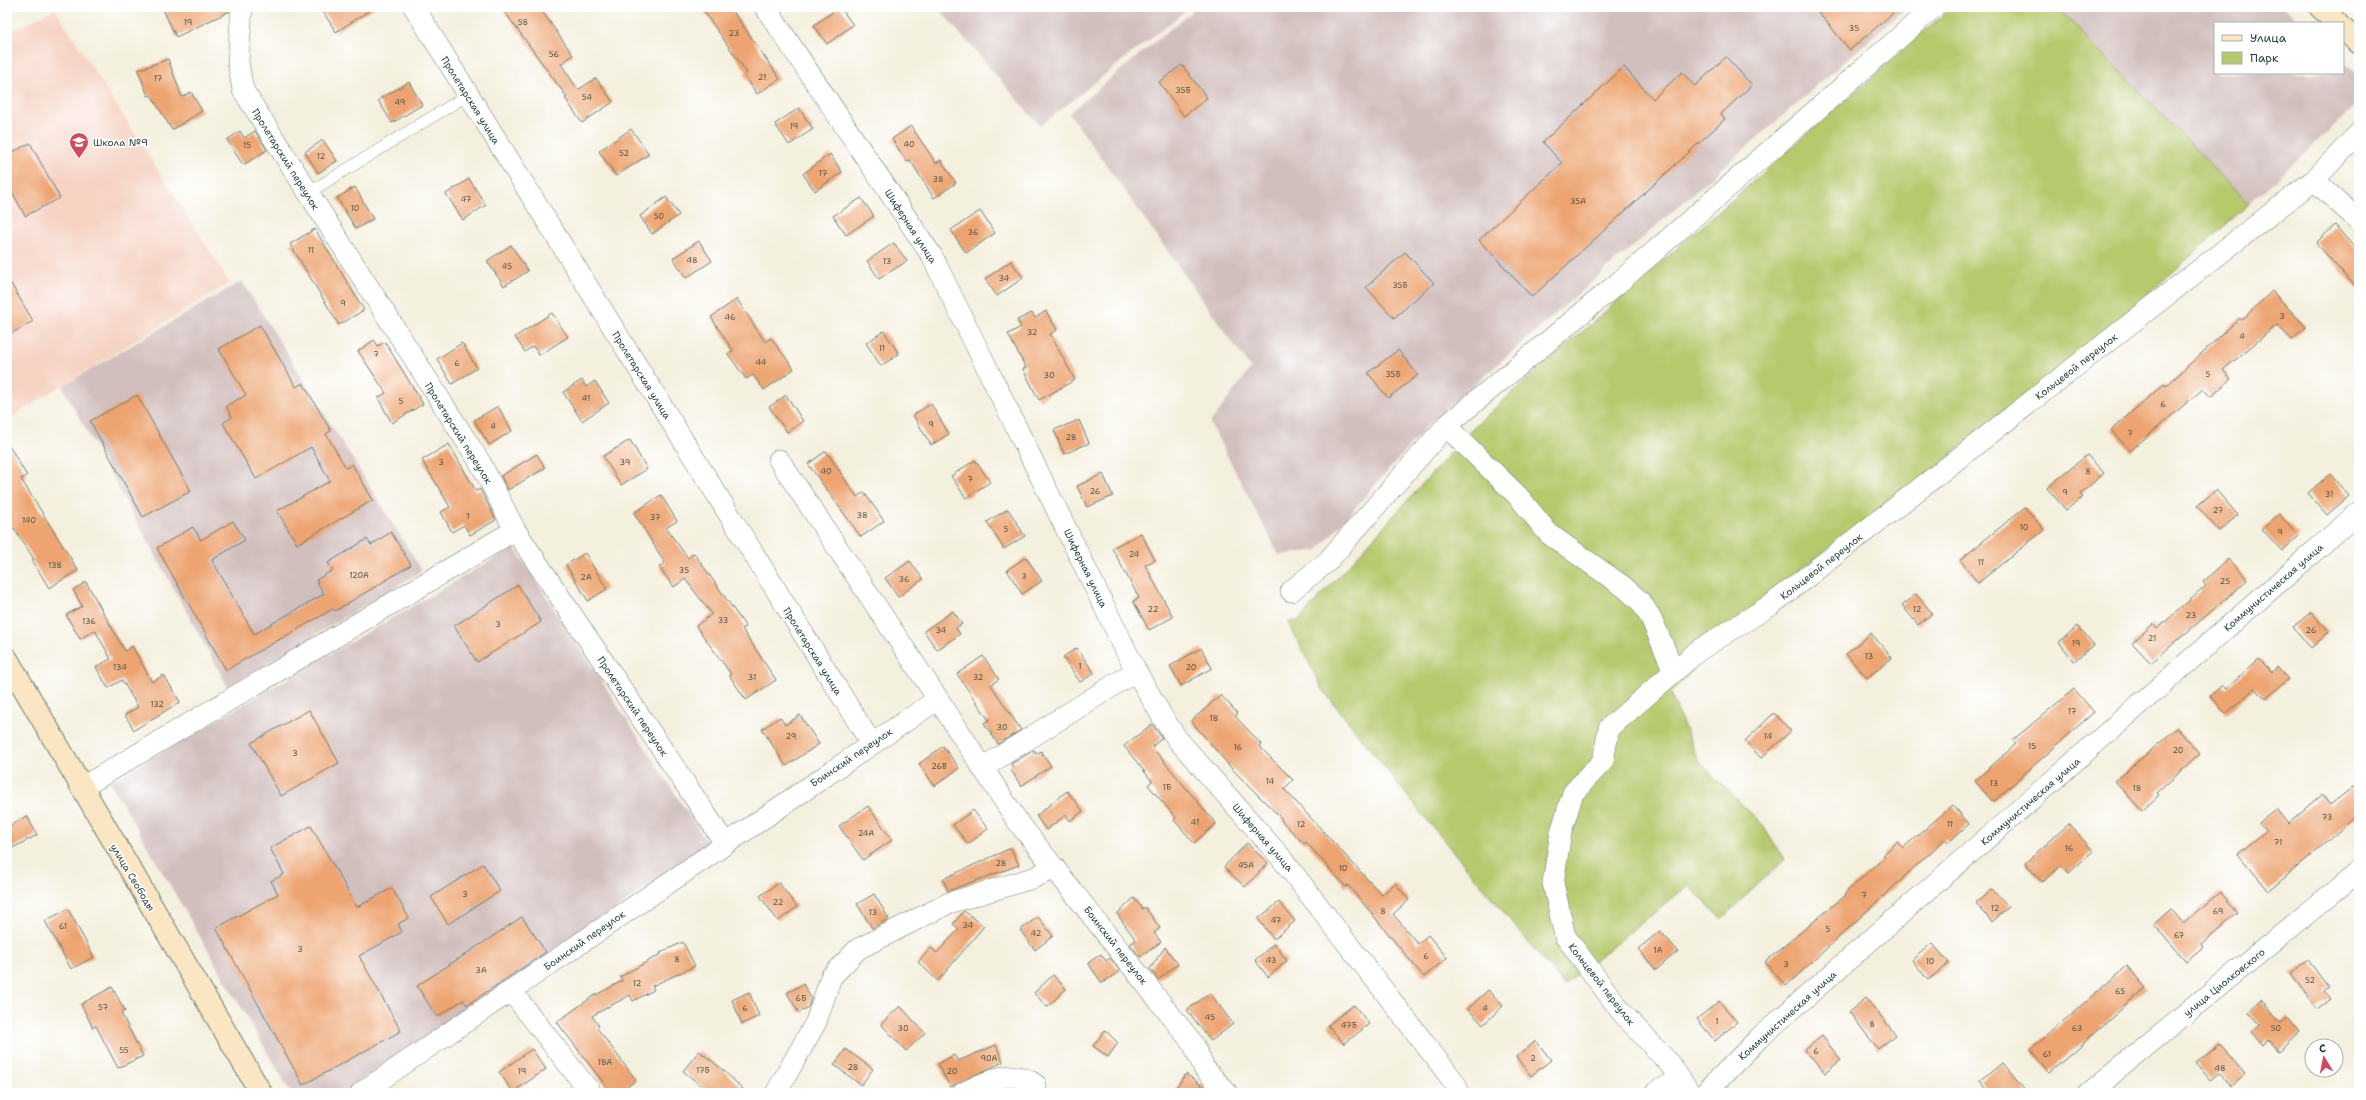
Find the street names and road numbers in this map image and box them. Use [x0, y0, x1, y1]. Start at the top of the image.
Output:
street label: Пролетарская улица [438, 54, 503, 147]
street label: Пролетарский переулок [249, 106, 323, 213]
street label: Шиферная улица [882, 187, 940, 267]
street label: Пролетарская улица [609, 329, 674, 422]
street label: Кольцевой переулок [2033, 330, 2121, 403]
street label: Пролетарский переулок [422, 380, 496, 487]
street label: Шиферная улица [1061, 527, 1111, 610]
street label: Кольцевой переулок [1778, 530, 1866, 603]
street label: Коммунистическая улица [2221, 540, 2326, 634]
street label: Пролетарская улица [780, 605, 845, 698]
street label: Пролетарский переулок [594, 654, 671, 759]
street label: Боинский переулок [808, 725, 895, 790]
street label: Коммунистическая улица [1978, 754, 2083, 848]
street label: Шиферная улица [1229, 801, 1296, 875]
street label: улица Свободы [107, 841, 158, 913]
street label: Боинский переулок [1081, 903, 1151, 988]
street label: Боинский переулок [541, 907, 628, 973]
street label: Кольцевой переулок [1565, 941, 1638, 1029]
street label: улица Циолковского [2181, 946, 2268, 1019]
street label: Коммунистическая улица [1736, 967, 1840, 1063]

